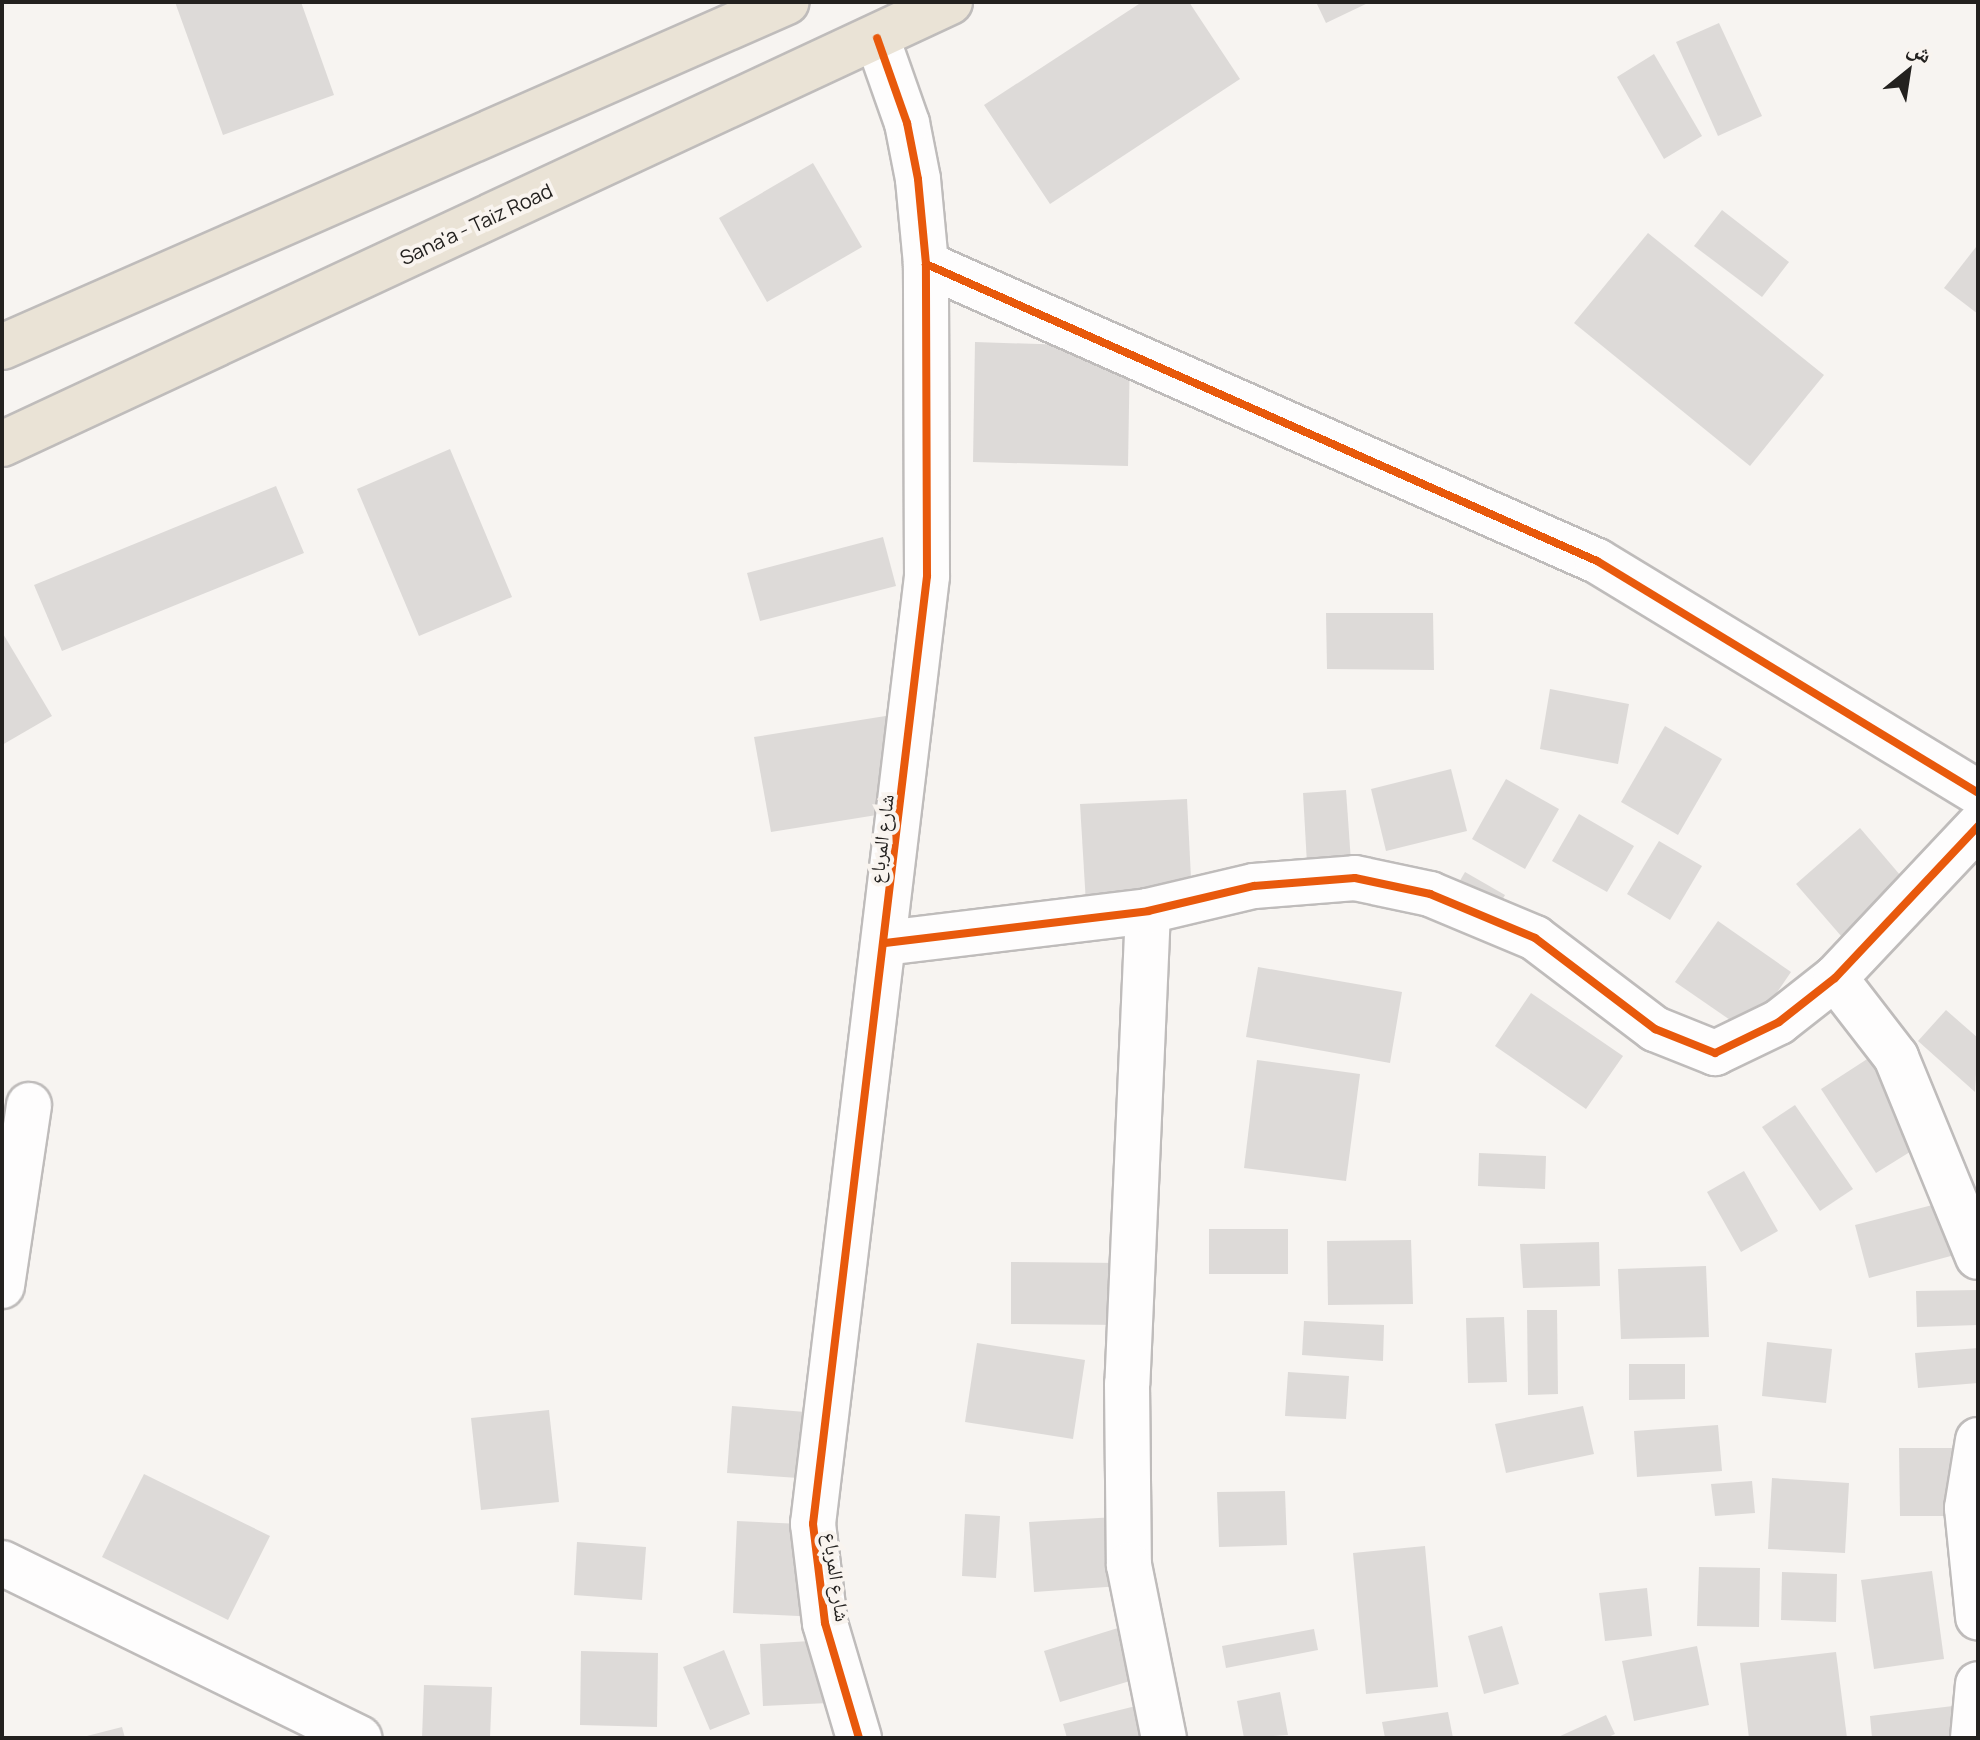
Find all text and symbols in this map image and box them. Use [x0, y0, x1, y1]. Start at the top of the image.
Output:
north arrow [1868, 32, 1948, 112]
text: ش [1902, 32, 1938, 70]
street label: Sana'a - Taiz Road [396, 178, 556, 270]
street label: شارع المرباع [864, 793, 898, 885]
street label: شارع المرباع [819, 1531, 855, 1623]

